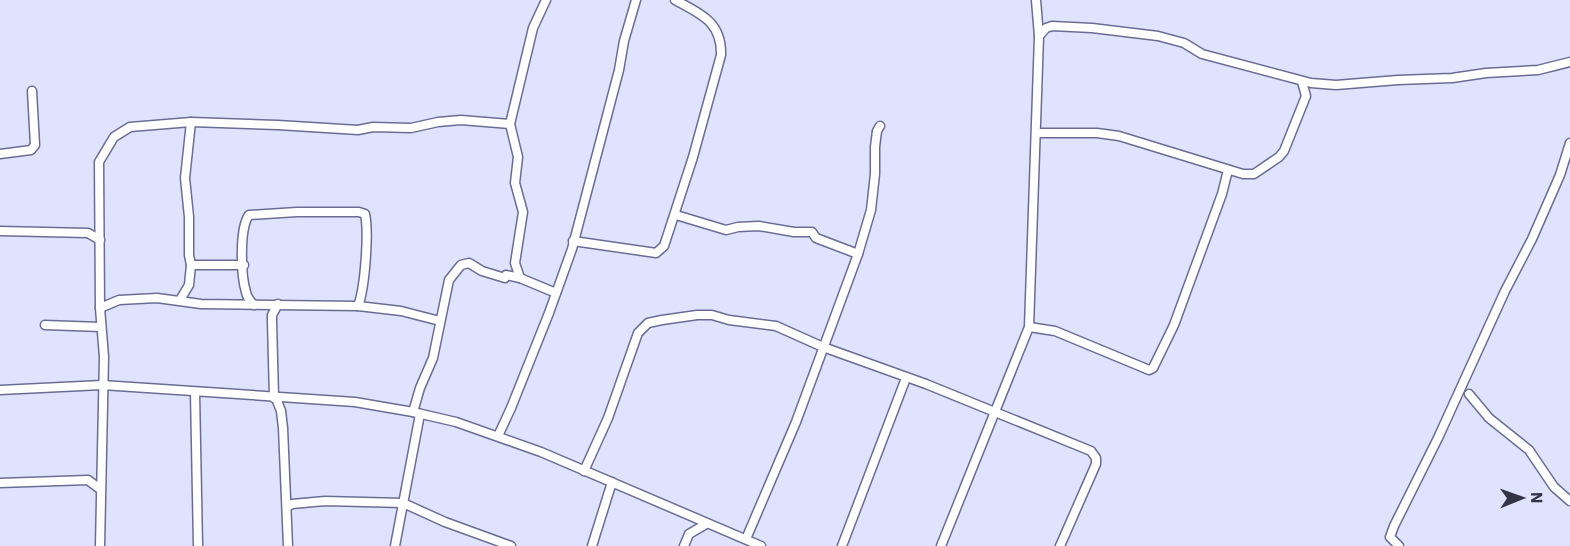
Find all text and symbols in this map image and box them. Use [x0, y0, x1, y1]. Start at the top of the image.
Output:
north arrow [1492, 468, 1552, 528]
text: N [1527, 492, 1547, 504]

